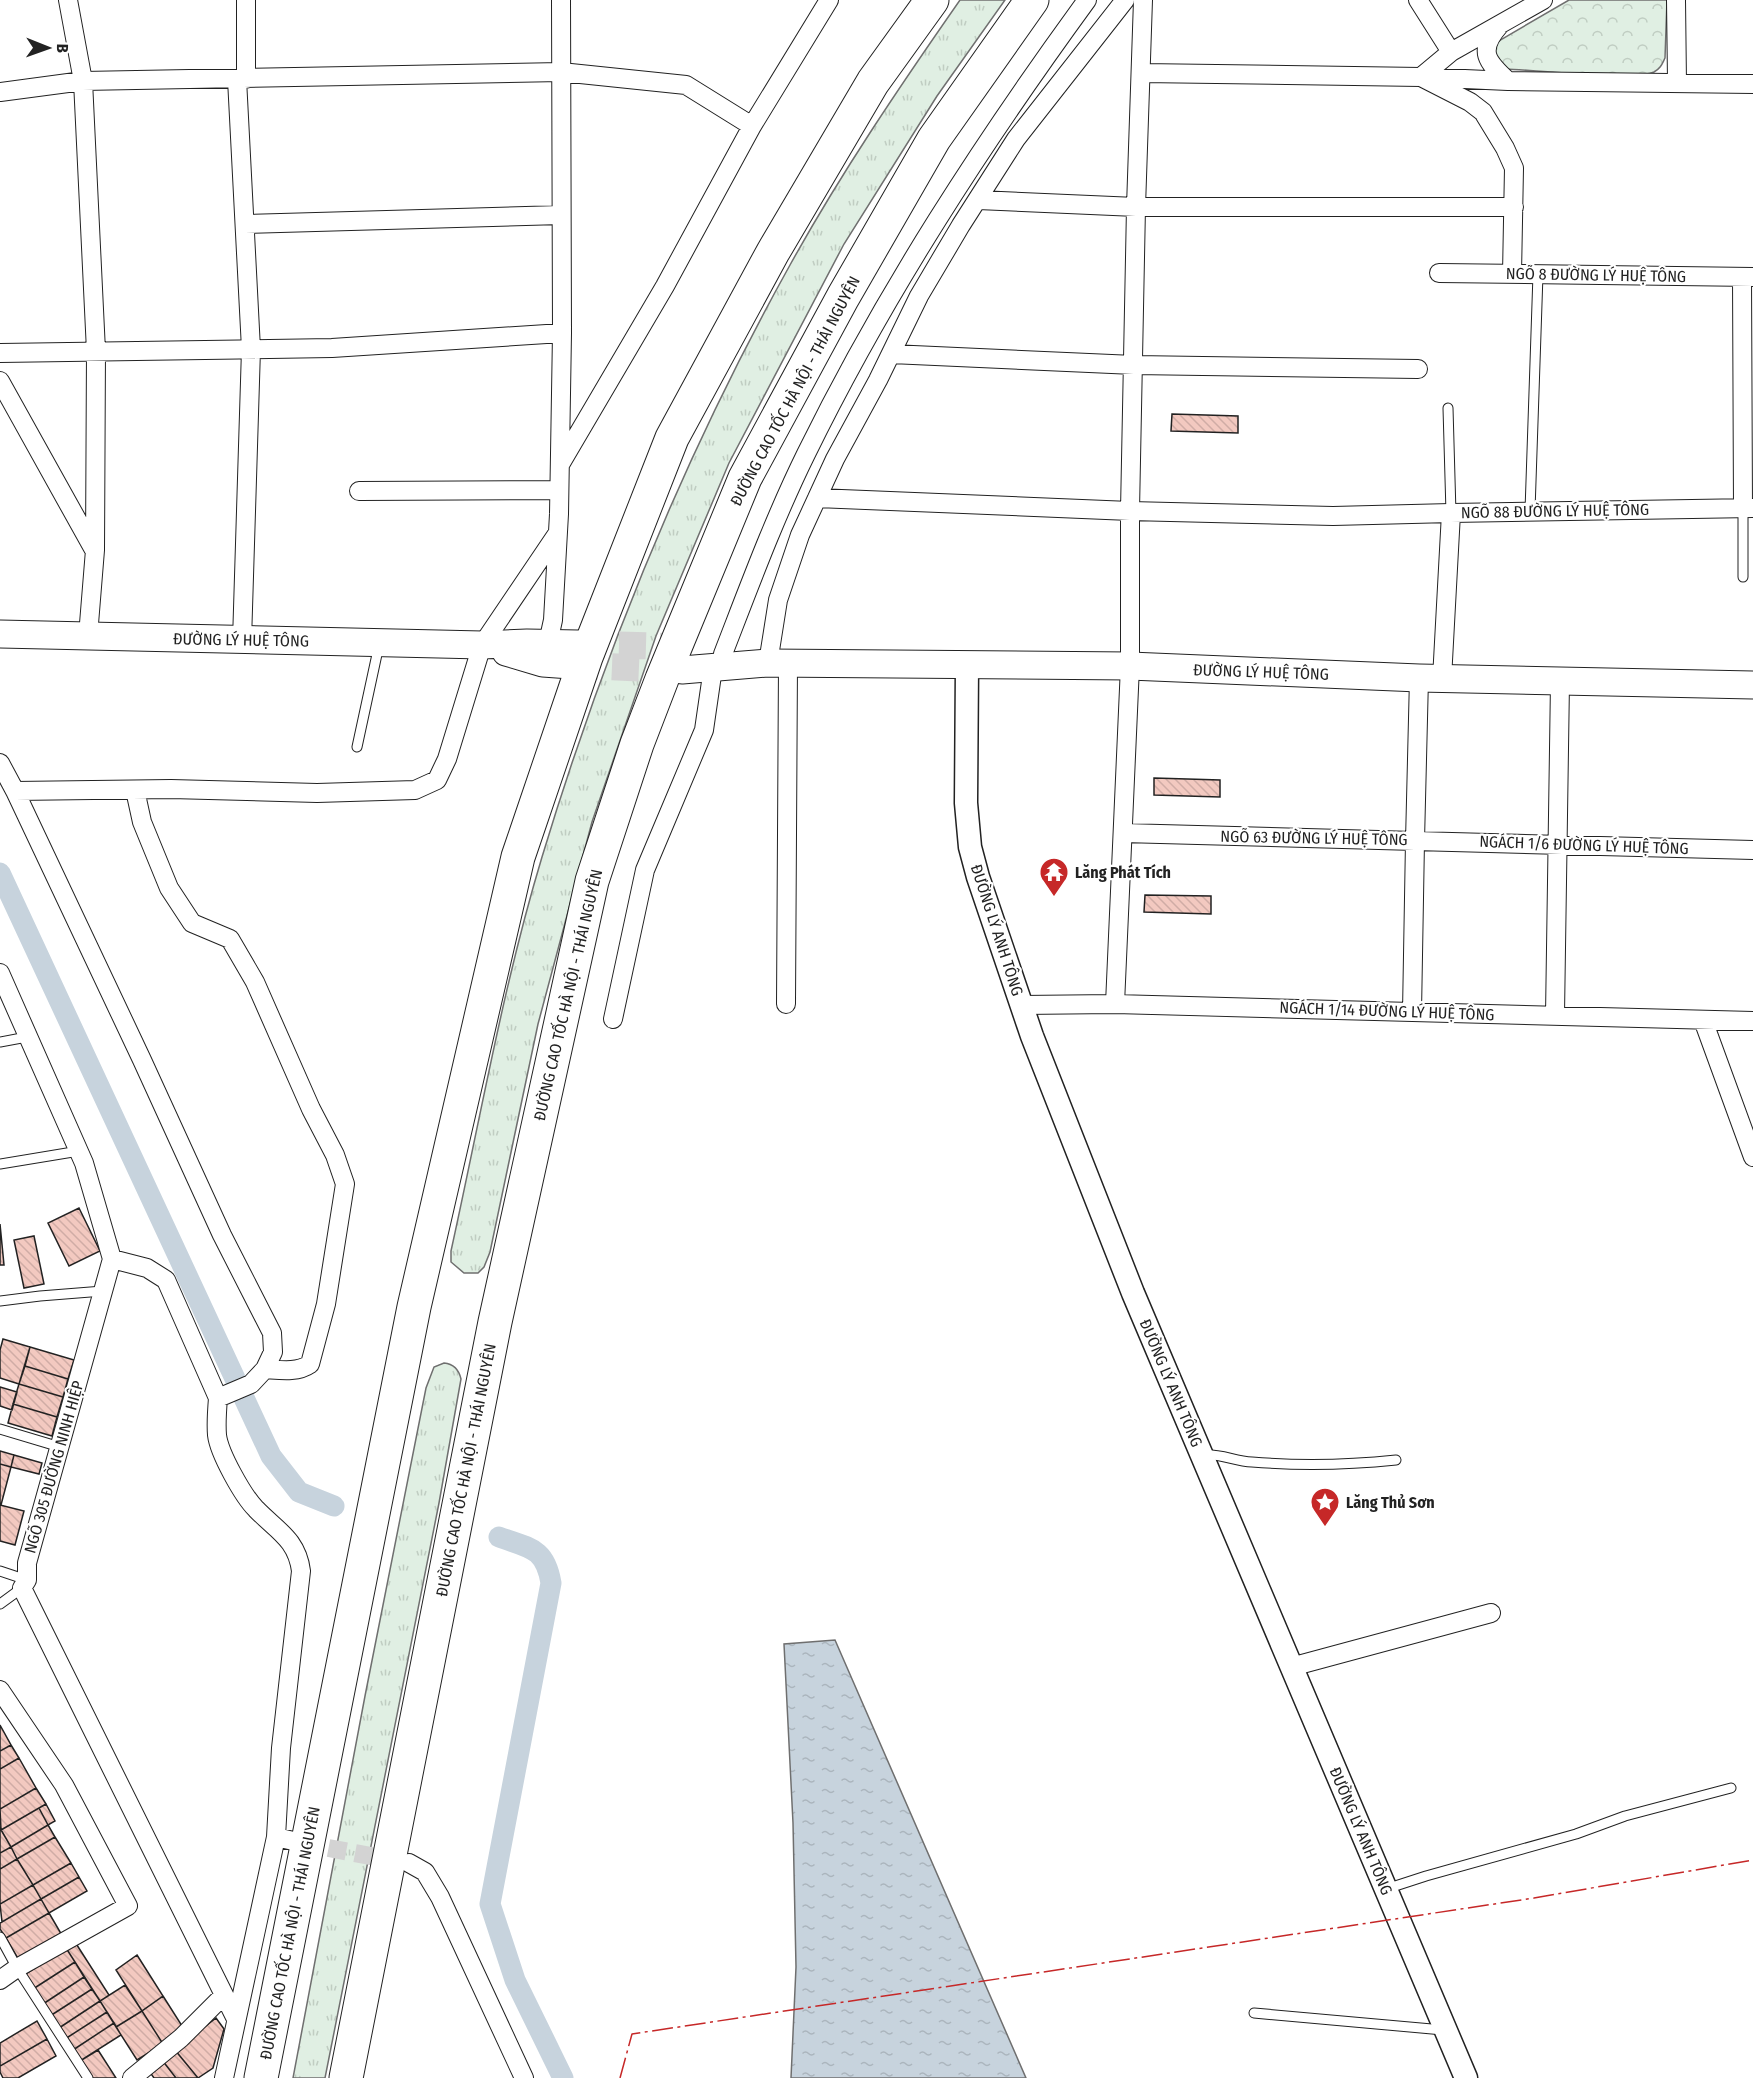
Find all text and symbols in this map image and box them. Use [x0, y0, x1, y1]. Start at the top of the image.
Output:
north arrow [18, 18, 78, 78]
text: B [53, 44, 72, 53]
street label: NGÕ 8 ĐƯỜNG LÝ HUỆ TÔNG [1506, 263, 1686, 286]
street label: ĐƯỜNG CAO TỐC HÀ NỘI - THÁI NGUYÊN [724, 271, 864, 509]
street label: NGÕ 88 ĐƯỜNG LÝ HUỆ TÔNG [1461, 499, 1649, 522]
street label: ĐƯỜNG LÝ HUỆ TÔNG [173, 628, 309, 651]
street label: ĐƯỜNG LÝ HUỆ TÔNG [1193, 659, 1329, 684]
street label: NGÕ 63 ĐƯỜNG LÝ HUỆ TÔNG [1220, 826, 1408, 849]
street label: NGÁCH 1/6 ĐƯỜNG LÝ HUỆ TÔNG [1479, 831, 1689, 858]
temple icon: Lăng Phát Tích [1038, 856, 1070, 898]
street label: ĐƯỜNG LÝ ANH TÔNG [967, 862, 1028, 998]
place label: Lăng Phát Tích [1075, 863, 1171, 882]
street label: ĐƯỜNG CAO TỐC HÀ NỘI - THÁI NGUYÊN [527, 867, 606, 1123]
street label: NGÁCH 1/14 ĐƯỜNG LÝ HUỆ TÔNG [1279, 997, 1495, 1024]
street label: ĐƯỜNG LÝ ANH TÔNG [1135, 1316, 1207, 1450]
street label: ĐƯỜNG CAO TỐC HÀ NỘI - THÁI NGUYÊN [429, 1341, 500, 1598]
street label: NGÕ 305 ĐƯỜNG NINH HIỆP [20, 1379, 88, 1555]
place icon: Lăng Thủ Sơn [1309, 1486, 1341, 1528]
place label: Lăng Thủ Sơn [1346, 1493, 1435, 1512]
street label: ĐƯỜNG LÝ ANH TÔNG [1325, 1764, 1397, 1898]
street label: ĐƯỜNG CAO TỐC HÀ NỘI - THÁI NGUYÊN [253, 1804, 324, 2061]

